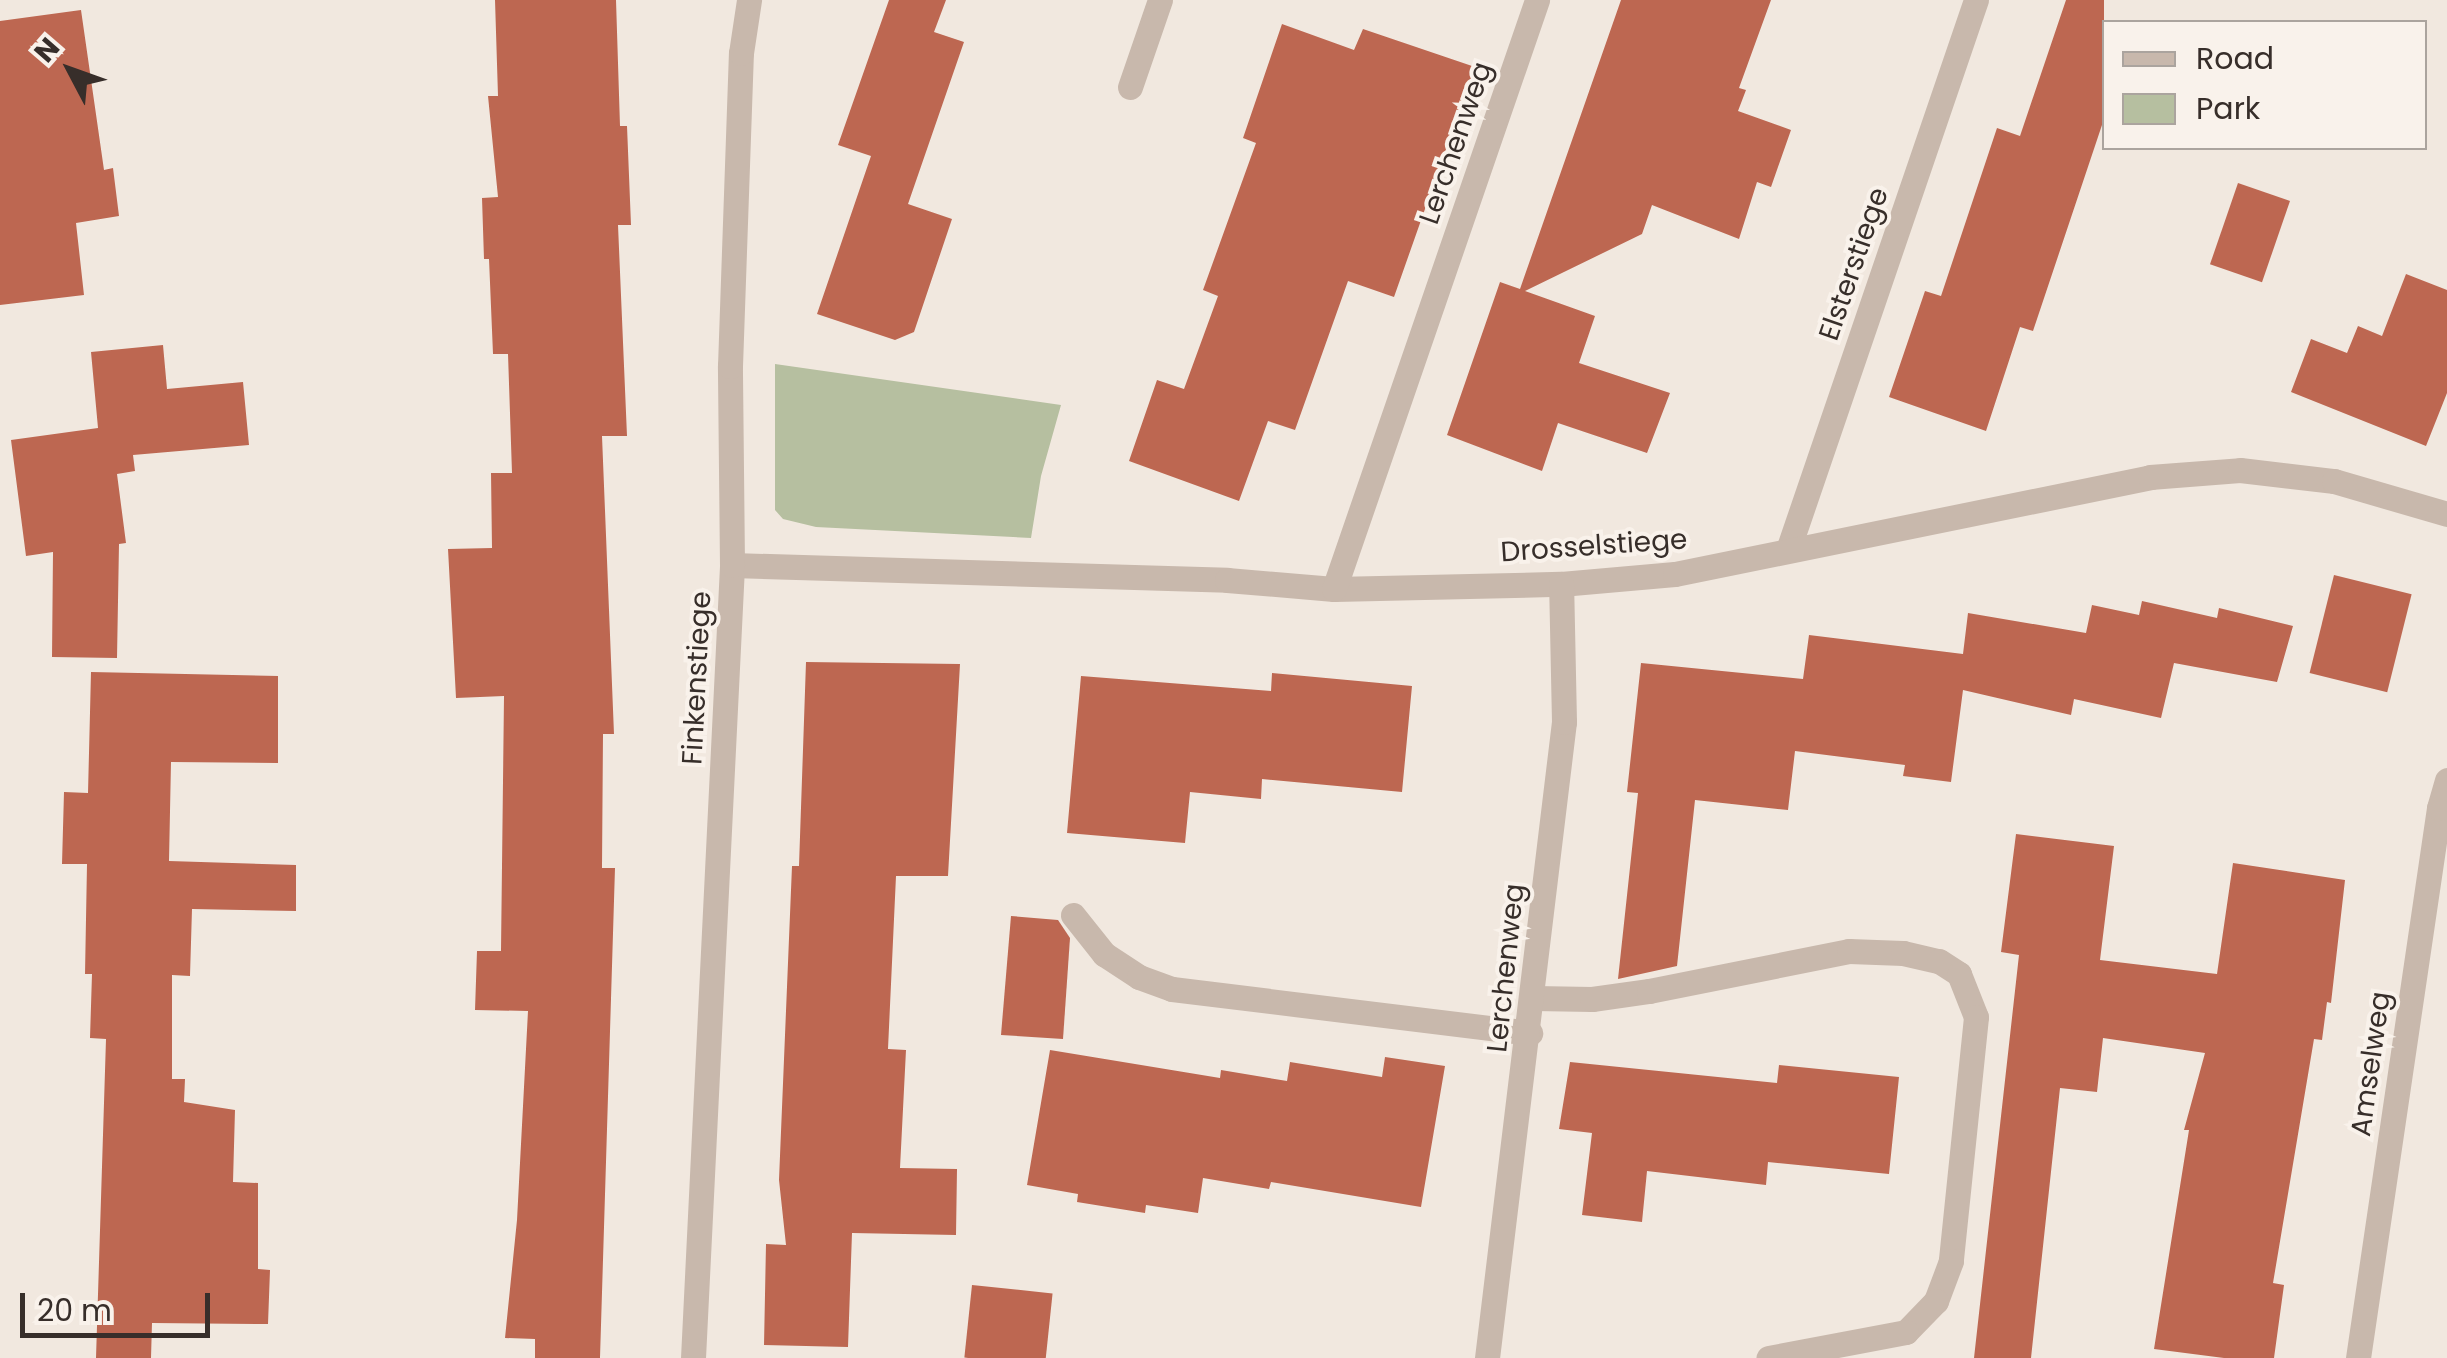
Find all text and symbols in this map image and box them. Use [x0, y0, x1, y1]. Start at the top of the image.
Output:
north arrow [20, 20, 120, 120]
legend [2102, 20, 2427, 150]
text: N [25, 29, 69, 71]
text: Road [2196, 37, 2274, 80]
street label: Lerchenweg [1413, 57, 1499, 229]
text: Park [2196, 87, 2260, 130]
street label: Elsterstiege [1812, 183, 1896, 345]
street label: Drosselstiege [1500, 523, 1688, 569]
street label: Finkenstiege [676, 590, 718, 766]
street label: Lerchenweg [1480, 882, 1532, 1054]
street label: Amselweg [2344, 989, 2398, 1139]
scale bar [25, 1273, 215, 1335]
text: 20 m [37, 1289, 112, 1332]

